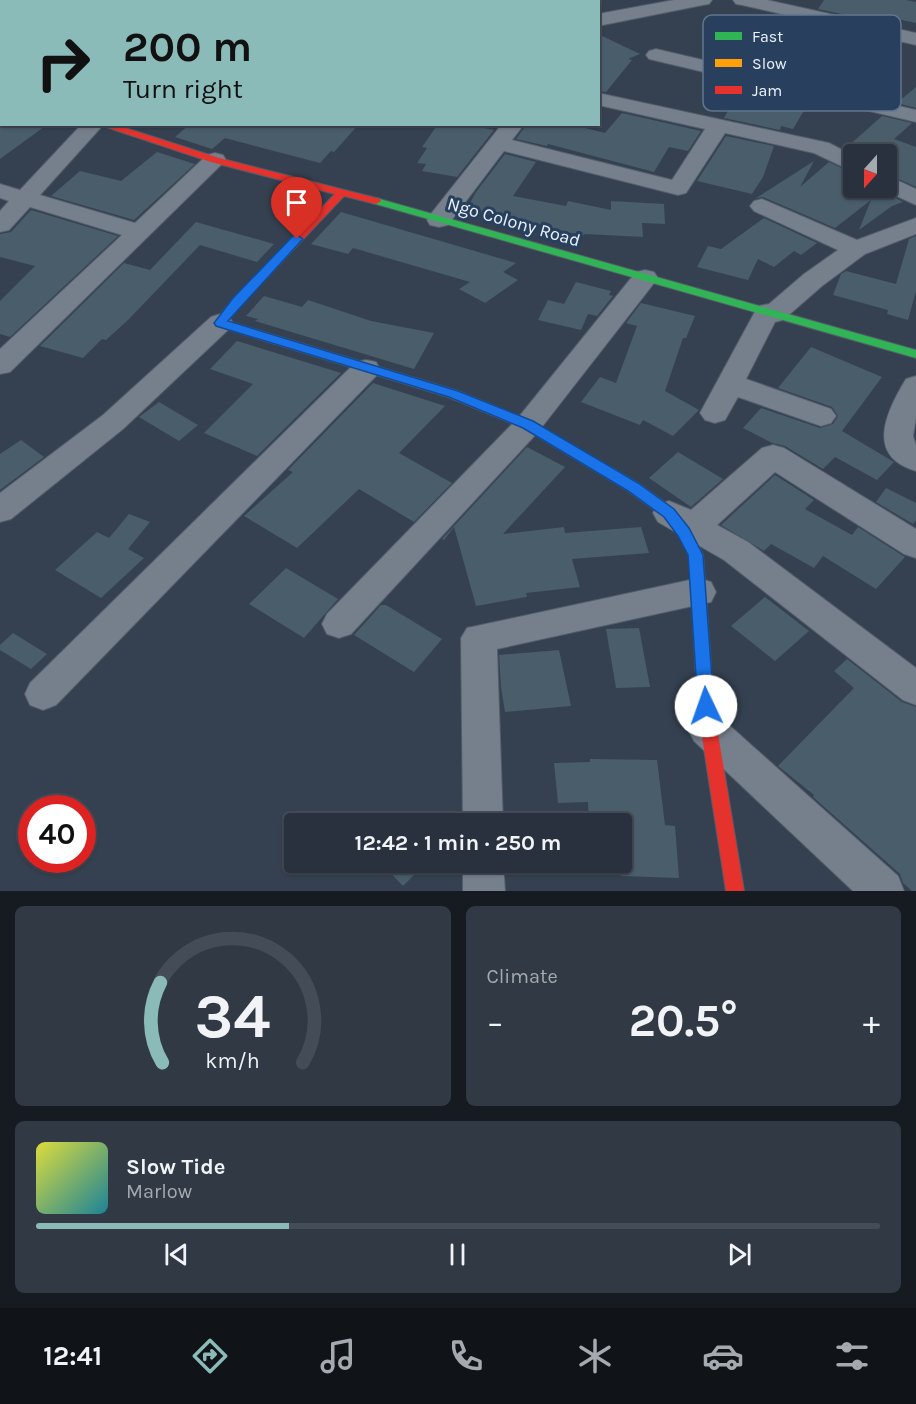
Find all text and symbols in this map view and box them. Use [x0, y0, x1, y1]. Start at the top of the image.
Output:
legend [703, 15, 901, 111]
text: 200 m [123, 22, 252, 72]
icon: right [24, 24, 102, 102]
text: Fast [752, 27, 783, 46]
text: Slow [752, 54, 787, 73]
text: Turn right [123, 73, 243, 105]
text: Jam [752, 81, 782, 100]
north arrow [843, 144, 897, 198]
map controls [843, 144, 897, 198]
pin [271, 177, 322, 239]
icon: arrive [280, 186, 313, 219]
street label: Ngo Colony Road [445, 193, 583, 251]
position arrow [674, 674, 738, 738]
speed limit sign: 40 [18, 795, 96, 873]
text: 12:42 · 1 min · 250 m [355, 830, 561, 856]
text: Climate [487, 965, 558, 988]
text: 34 [195, 980, 271, 1053]
text: 20.5° [629, 995, 738, 1047]
text: − [487, 1003, 504, 1041]
text: + [863, 1003, 880, 1041]
text: km/h [206, 1048, 260, 1073]
text: Slow Tide [126, 1154, 226, 1180]
text: Marlow [126, 1180, 192, 1203]
icon: previous [160, 1238, 193, 1271]
icon: pause [441, 1238, 474, 1271]
icon: next [723, 1238, 756, 1271]
icon: directions [189, 1335, 231, 1377]
icon: music [317, 1335, 359, 1377]
icon: phone [445, 1335, 487, 1377]
icon: climate [574, 1335, 616, 1377]
icon: car [702, 1335, 744, 1377]
icon: filters [831, 1335, 873, 1377]
text: 12:41 [43, 1340, 102, 1372]

